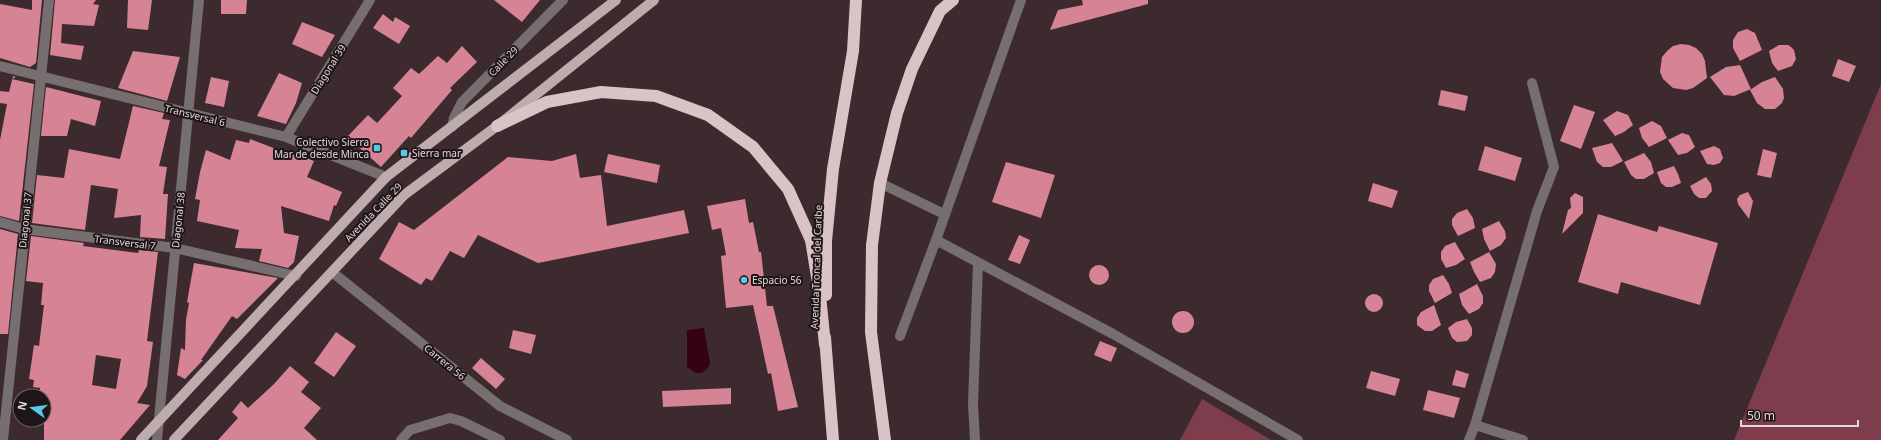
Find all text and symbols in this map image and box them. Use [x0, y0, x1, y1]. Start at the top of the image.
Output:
street label: Diagonal 39 [307, 41, 349, 97]
street label: Calle 29 [485, 43, 521, 79]
street label: Transversal 6 [163, 101, 227, 129]
place label: Colectivo Sierra Mar de desde Minca [274, 135, 369, 161]
marker: Colectivo Sierra Mar de desde Minca [372, 143, 382, 153]
place label: Sierra mar [412, 146, 461, 160]
marker: Sierra mar [399, 148, 409, 158]
street label: Avenida Calle 29 [341, 179, 405, 245]
street label: Diagonal 37 [15, 191, 35, 249]
street label: Diagonal 38 [168, 191, 188, 249]
street label: Avenida Troncal del Caribe [807, 204, 825, 329]
street label: Transversal 7 [94, 231, 157, 253]
place label: Espacio 56 [752, 273, 802, 287]
marker: Espacio 56 [739, 275, 749, 285]
street label: Carrera 56 [421, 341, 469, 383]
north arrow [12, 388, 52, 428]
text: N [13, 399, 30, 412]
scale bar [1741, 402, 1858, 428]
text: 50 m [1747, 407, 1775, 424]

